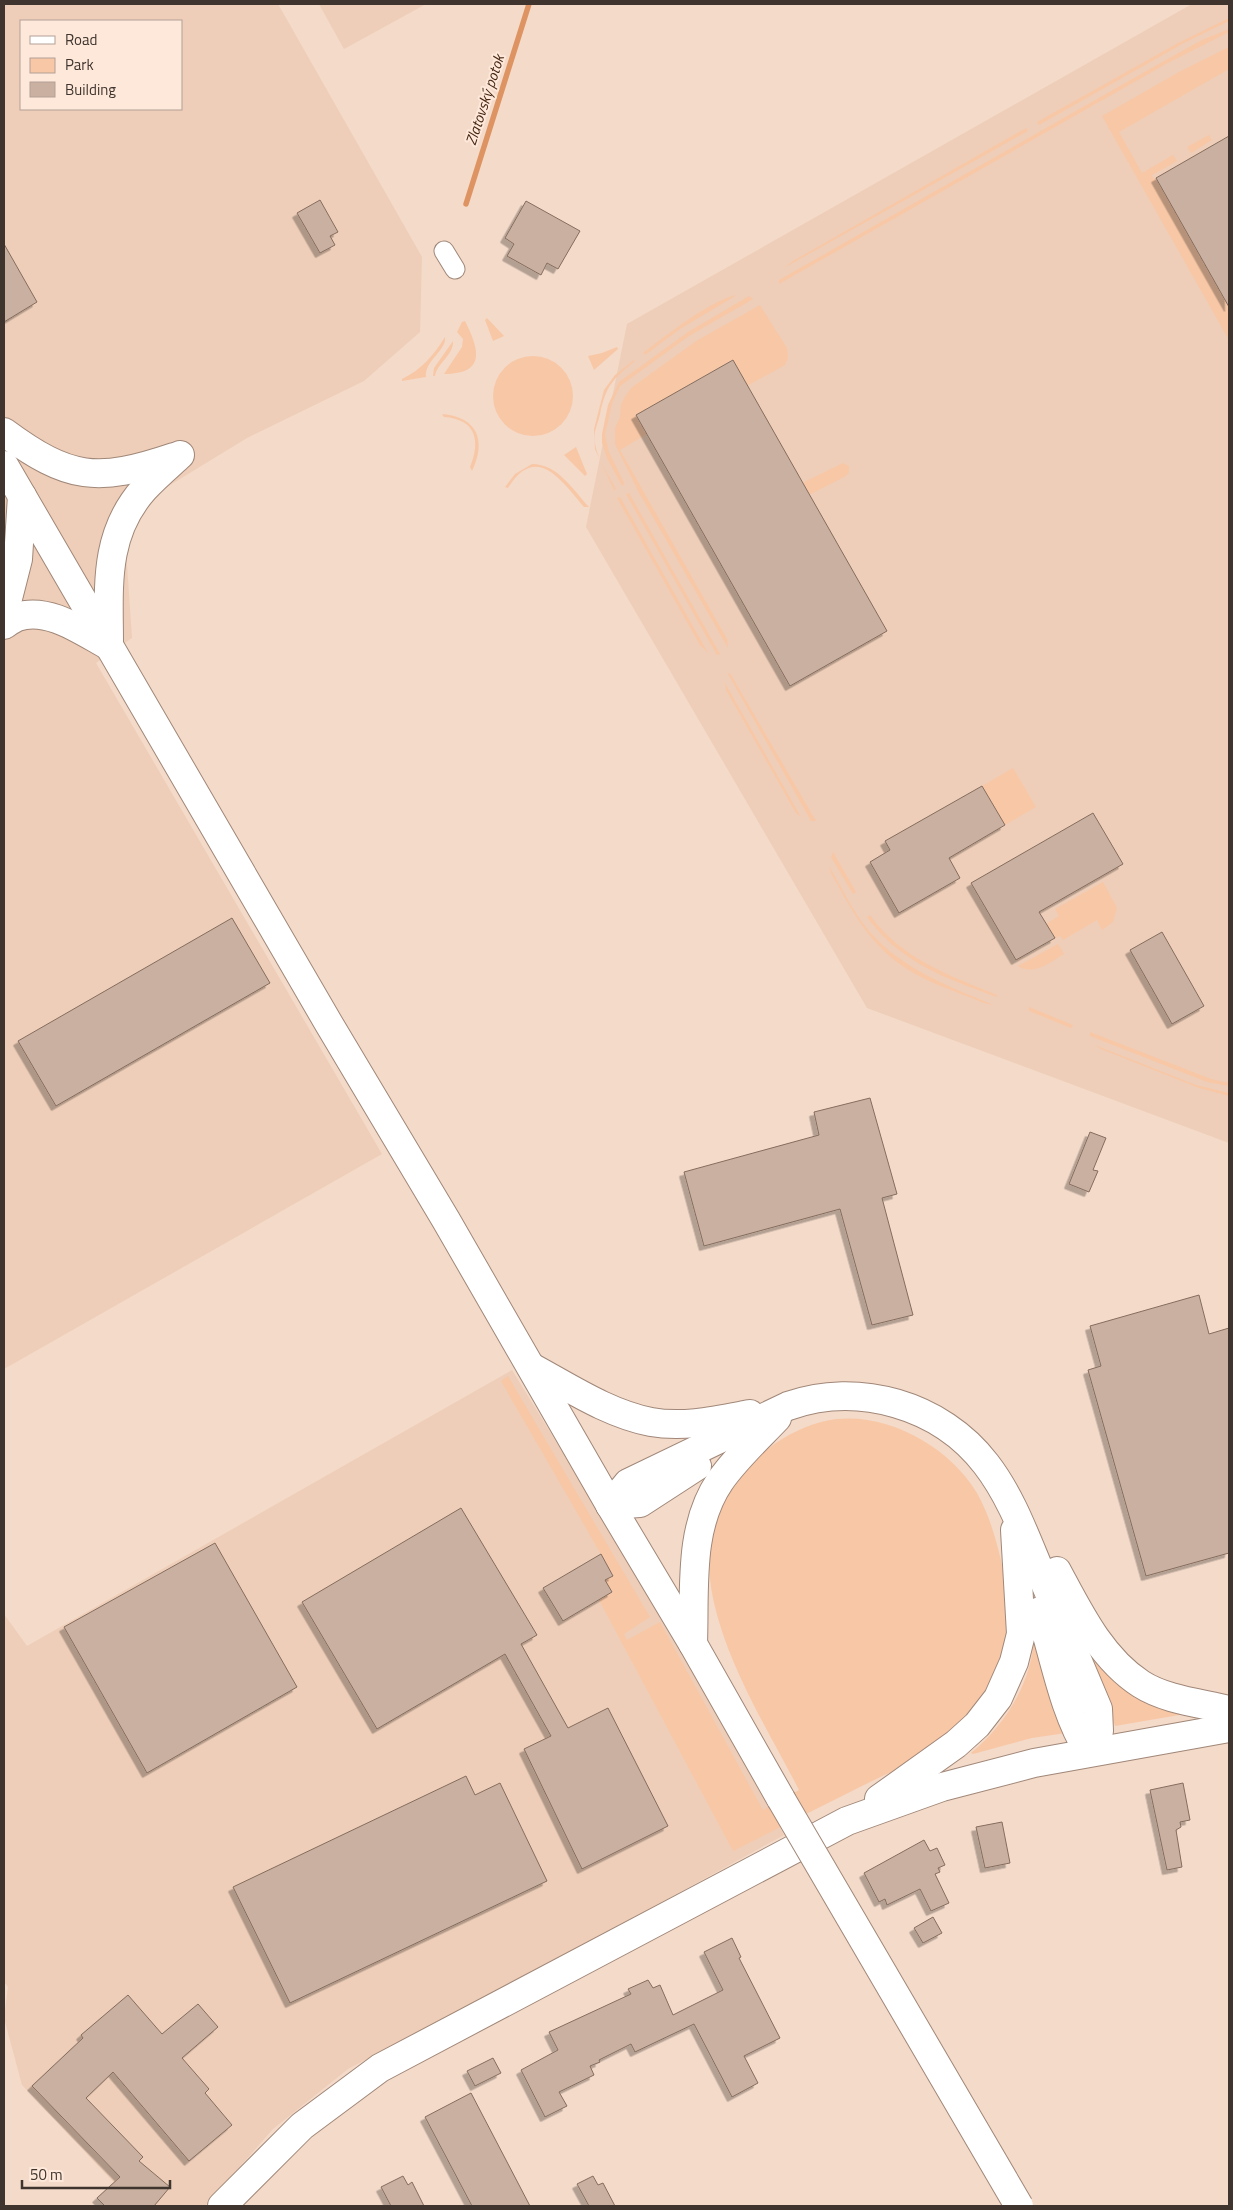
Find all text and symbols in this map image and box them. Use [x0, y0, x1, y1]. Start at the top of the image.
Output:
legend [20, 20, 182, 110]
text: Road [65, 28, 97, 51]
water label: Zlatovský potok [459, 50, 511, 148]
text: Park [65, 53, 94, 76]
text: Building [65, 78, 116, 101]
scale bar [22, 2158, 170, 2190]
text: 50 m [30, 2163, 63, 2186]

